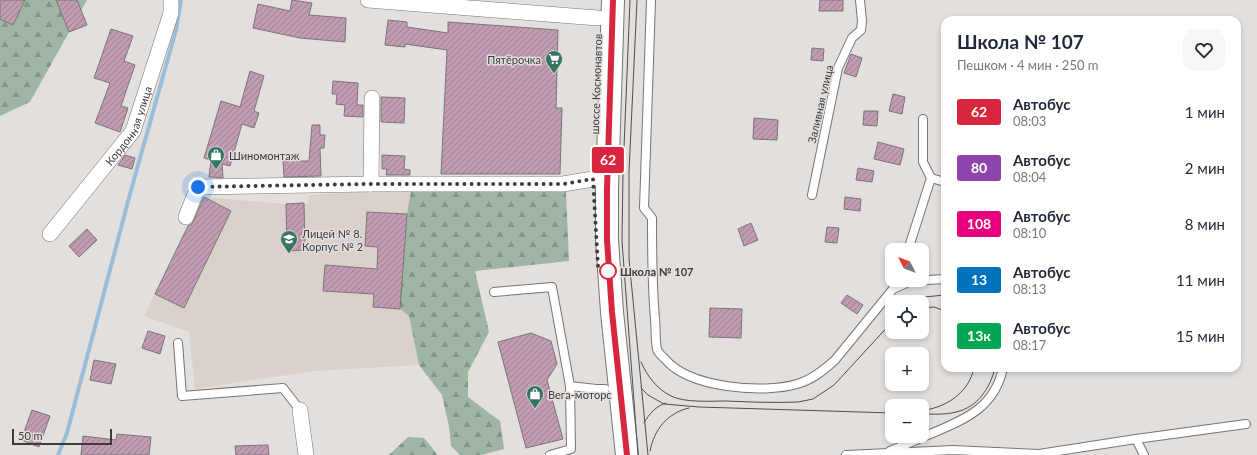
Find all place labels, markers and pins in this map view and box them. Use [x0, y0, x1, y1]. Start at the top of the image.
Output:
supermarket icon: Пятёрочка [544, 49, 564, 74]
place label: Пятёрочка [487, 53, 541, 66]
shop icon: Шиномонтаж [206, 145, 226, 170]
place label: Шиномонтаж [229, 149, 300, 162]
place label: Лицей № 8. Корпус № 2 [301, 227, 363, 253]
school or university icon: Лицей № 8. Корпус № 2 [279, 229, 299, 254]
marker: Школа № 107 [599, 262, 617, 280]
place label: Школа № 107 [620, 265, 693, 278]
shop icon: Вега-моторс [525, 384, 545, 409]
place label: Вега-моторс [548, 388, 612, 401]

